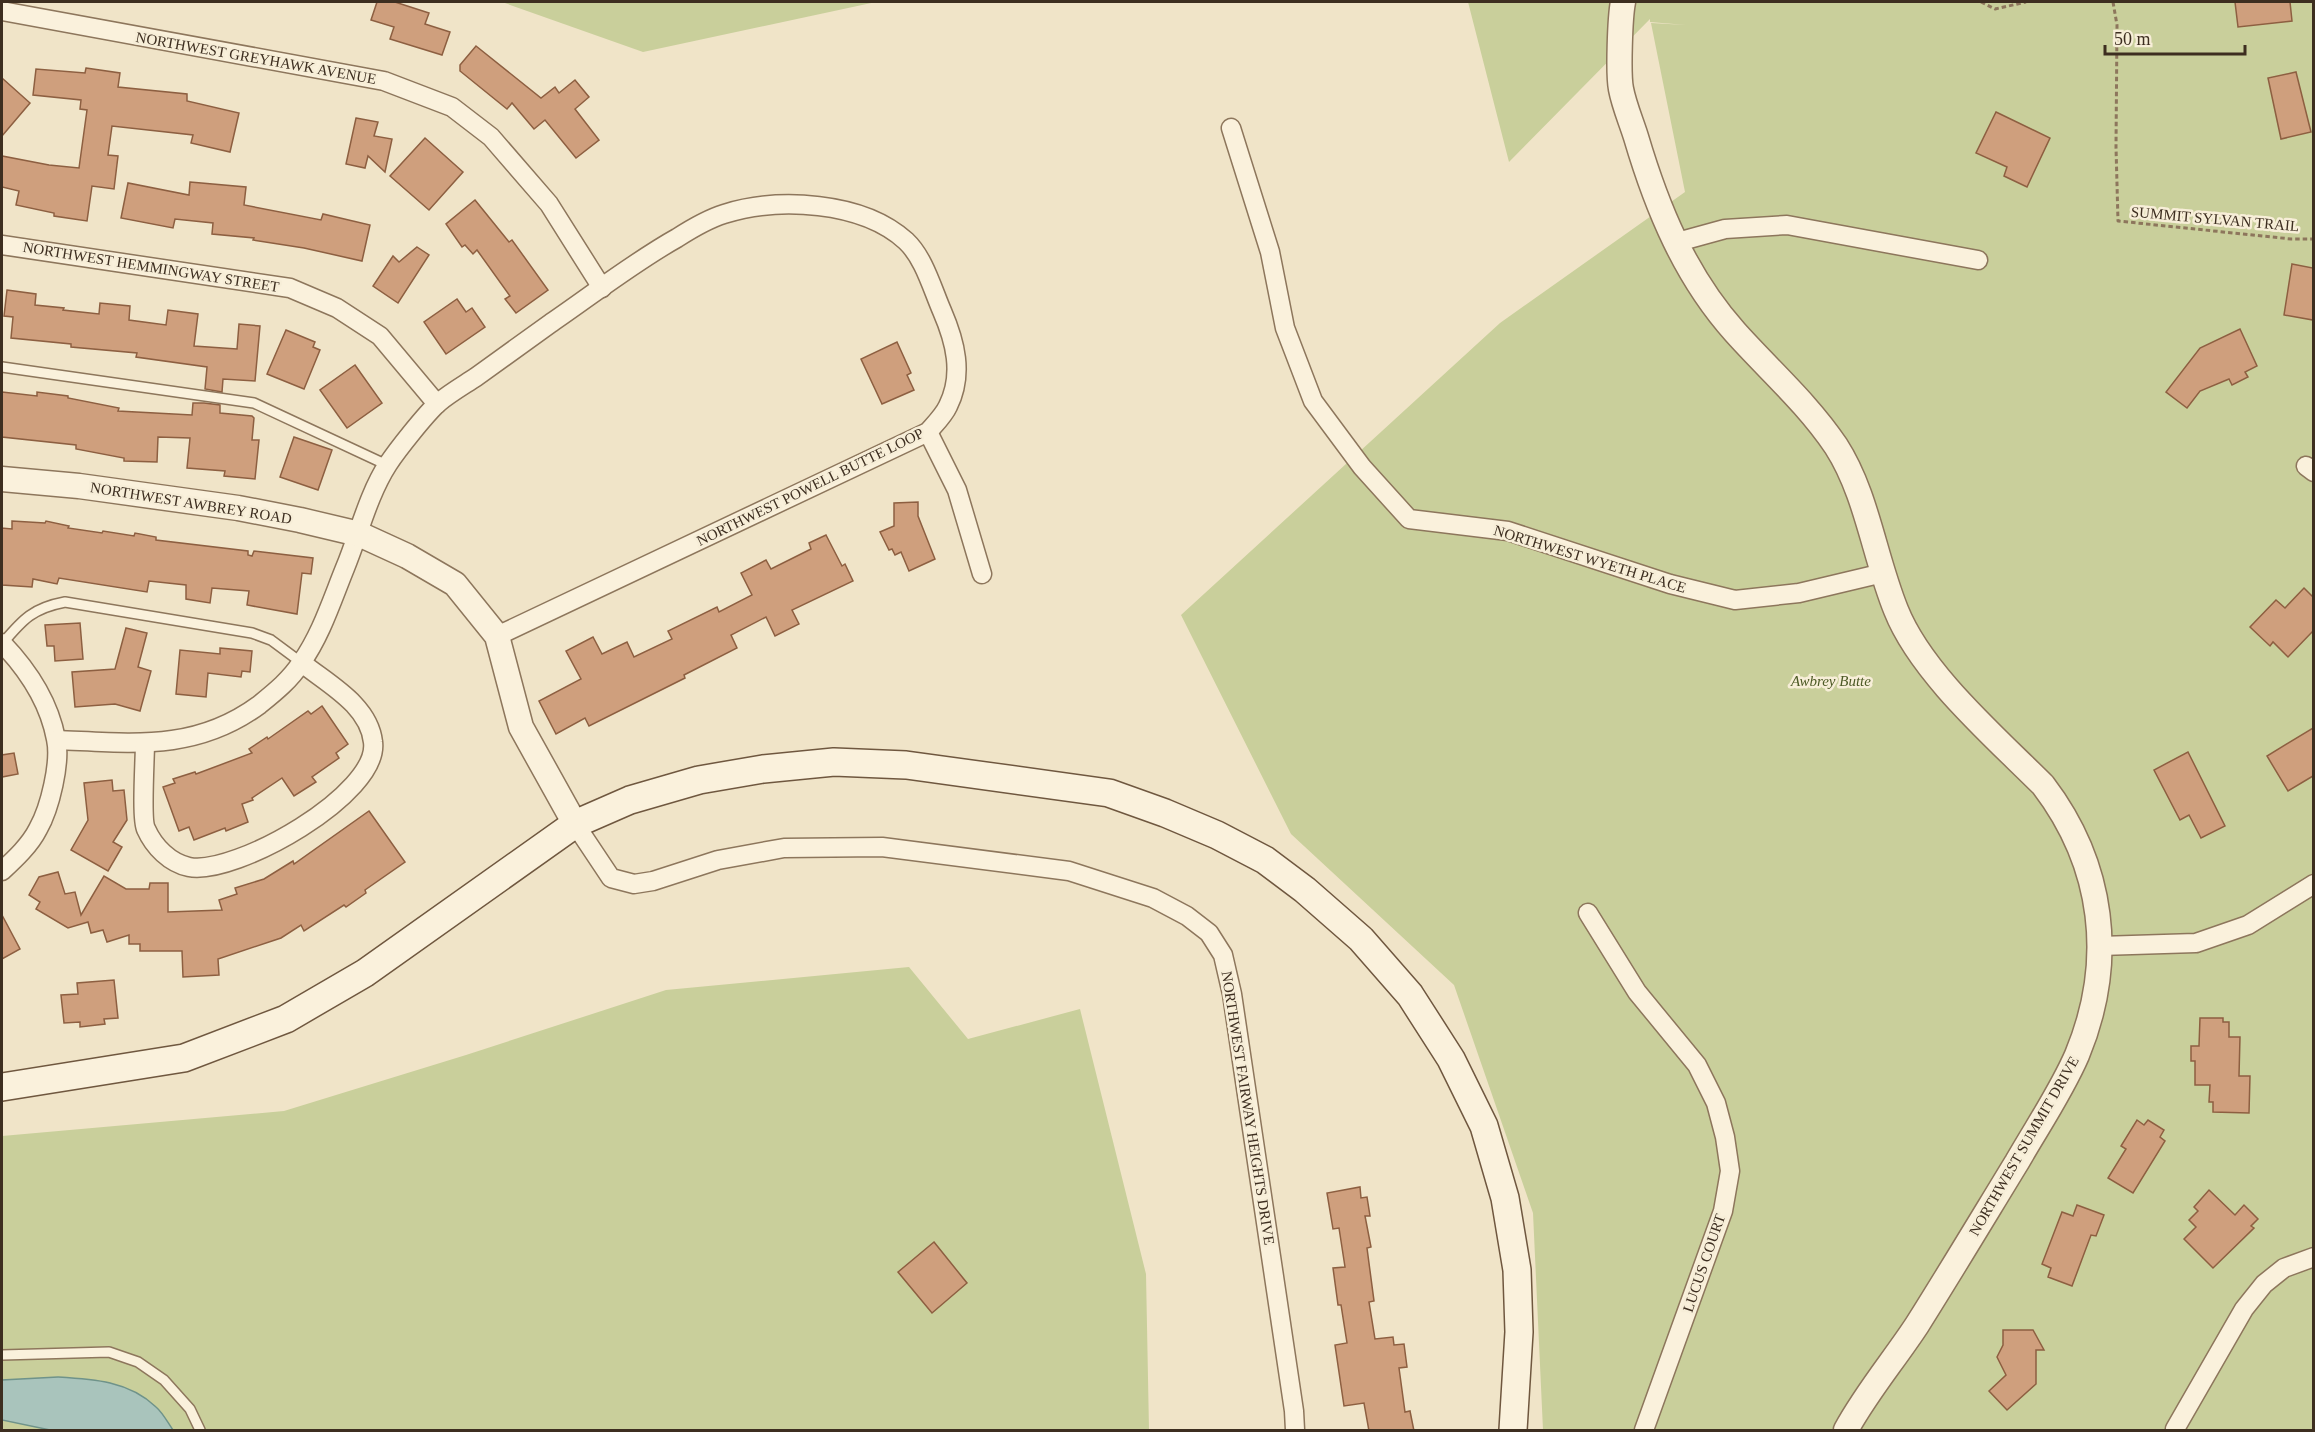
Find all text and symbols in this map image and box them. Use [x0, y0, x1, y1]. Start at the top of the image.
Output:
scale bar [2105, 18, 2244, 56]
street label: NORTHWEST GREYHAWK AVENUE [134, 29, 378, 87]
text: 50 m [2114, 29, 2151, 49]
street label: SUMMIT SYLVAN TRAIL [2130, 204, 2300, 234]
street label: NORTHWEST HEMMINGWAY STREET [22, 239, 280, 295]
street label: NORTHWEST POWELL BUTTE LOOP [694, 425, 926, 549]
street label: NORTHWEST AWBREY ROAD [89, 479, 293, 527]
street label: NORTHWEST WYETH PLACE [1492, 522, 1688, 596]
park label: Awbrey Butte [1790, 673, 1871, 689]
street label: NORTHWEST FAIRWAY HEIGHTS DRIVE [1218, 970, 1278, 1246]
street label: NORTHWEST SUMMIT DRIVE [1966, 1053, 2082, 1239]
street label: LUCUS COURT [1680, 1212, 1728, 1314]

